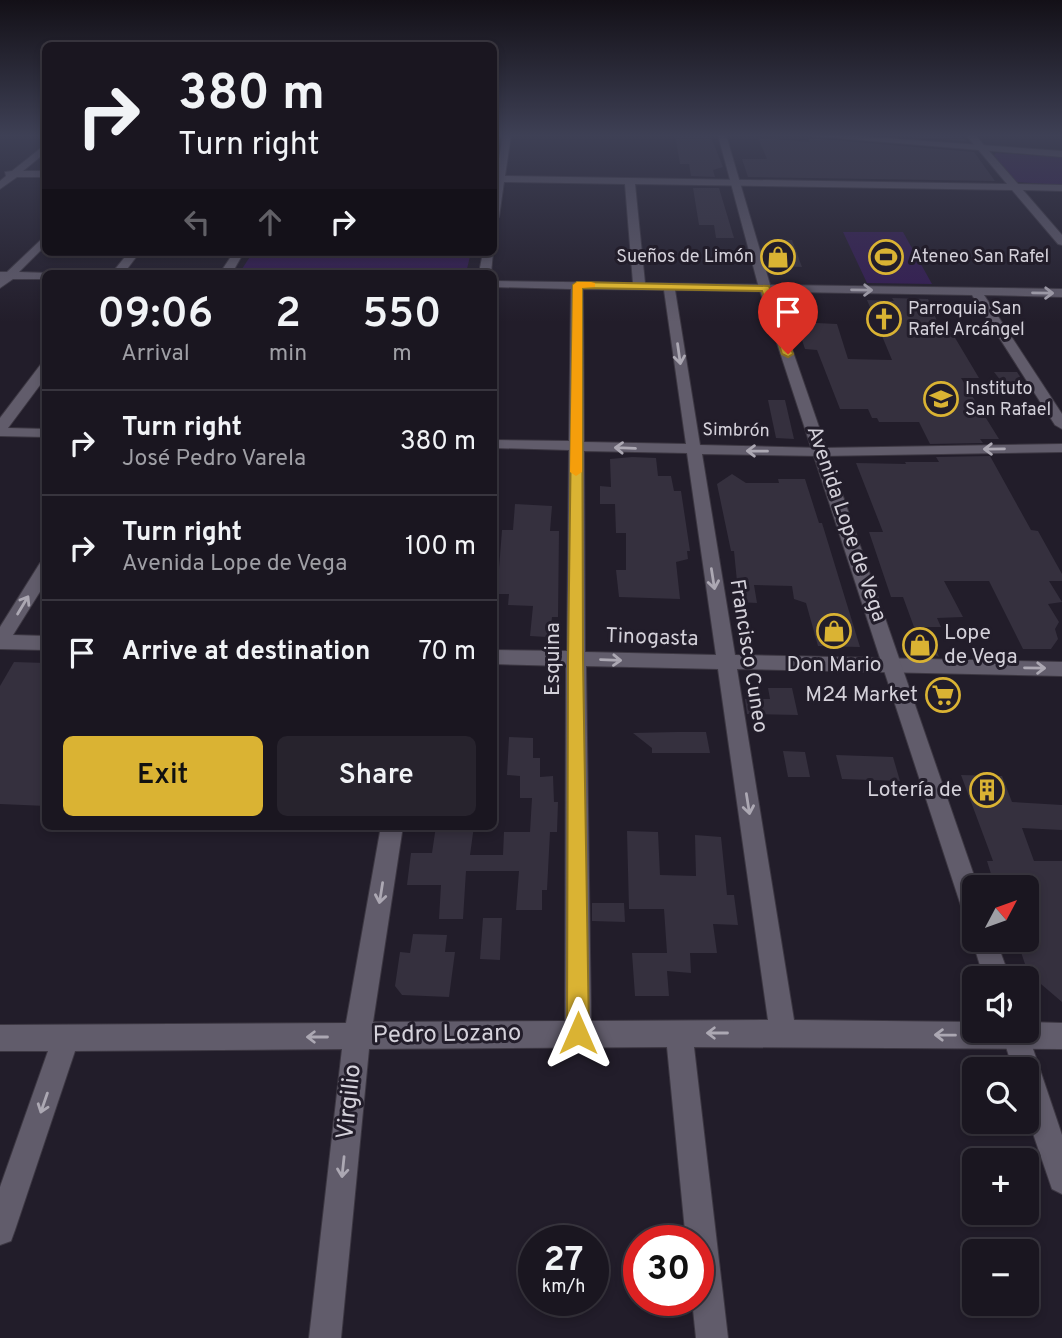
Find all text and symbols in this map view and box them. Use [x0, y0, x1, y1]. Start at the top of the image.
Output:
text: 380 m [178, 65, 325, 127]
icon: right [63, 70, 154, 161]
text: Turn right [178, 126, 320, 166]
icon: left [178, 203, 216, 241]
icon: ahead [251, 203, 289, 241]
icon: right [324, 203, 362, 241]
shop icon: Sueños de Limón [759, 238, 797, 276]
sports icon: Ateneo San Rafel [867, 238, 905, 276]
place label: Sueños de Limón [616, 246, 754, 269]
place label: Ateneo San Rafel [910, 246, 1049, 269]
pin [758, 282, 818, 354]
one-way arrow [851, 283, 874, 296]
one-way arrow [1032, 286, 1055, 300]
text: 09:06 [97, 289, 213, 342]
text: 2 [275, 289, 301, 342]
text: 550 [363, 289, 441, 342]
icon: arrive [769, 293, 807, 331]
place label: Parroquia San Rafel Arcángel [908, 298, 1025, 342]
church icon: Parroquia San Rafel Arcángel [865, 300, 903, 338]
text: Arrival [121, 340, 190, 369]
text: min [269, 340, 307, 369]
text: m [392, 340, 412, 369]
one-way arrow [673, 342, 686, 365]
place label: Instituto San Rafael [965, 378, 1051, 422]
school or university icon: Instituto San Rafael [922, 380, 960, 418]
text: Turn right [122, 412, 242, 445]
street label: Simbrón [702, 419, 770, 443]
street label: Avenida Lope de Vega [800, 422, 892, 626]
icon: right [63, 424, 101, 462]
text: 380 m [400, 426, 476, 459]
one-way arrow [614, 441, 637, 455]
one-way arrow [983, 442, 1006, 456]
one-way arrow [746, 444, 769, 458]
text: José Pedro Varela [122, 445, 306, 474]
text: Turn right [122, 517, 242, 550]
icon: right [63, 529, 101, 567]
text: 100 m [405, 531, 476, 564]
text: Avenida Lope de Vega [122, 550, 347, 579]
one-way arrow [707, 567, 720, 590]
street label: Francisco Cuneo [723, 577, 773, 735]
one-way arrow [16, 595, 30, 615]
shop icon: Don Mario [815, 612, 853, 650]
place label: Lope de Vega [944, 620, 1018, 671]
street label: Esquina [540, 622, 567, 696]
street label: Tinogasta [605, 623, 699, 653]
shop icon: Lope de Vega [901, 626, 939, 664]
icon: arrive [63, 634, 101, 672]
text: Arrive at destination [122, 636, 370, 669]
text: 70 m [418, 636, 476, 669]
place label: Don Mario [786, 652, 882, 679]
one-way arrow [599, 653, 622, 666]
one-way arrow [1024, 661, 1047, 675]
supermarket icon: M24 Market [924, 676, 962, 714]
place label: M24 Market [805, 682, 918, 709]
button: Exit [63, 736, 263, 816]
button: Share [277, 736, 476, 816]
building icon: Lotería de [968, 771, 1006, 809]
place label: Lotería de [867, 777, 962, 804]
one-way arrow [742, 792, 755, 815]
north arrow [962, 875, 1040, 952]
map controls [962, 875, 1039, 1316]
one-way arrow [374, 881, 387, 904]
button: sound [962, 966, 1039, 1043]
position arrow [541, 996, 615, 1070]
street label: Pedro Lozano [372, 1019, 522, 1051]
one-way arrow [706, 1026, 729, 1040]
one-way arrow [934, 1028, 957, 1042]
one-way arrow [305, 1030, 328, 1044]
button: search [962, 1057, 1039, 1134]
street label: Virgilio [331, 1063, 369, 1141]
one-way arrow [37, 1092, 49, 1114]
button: + [962, 1148, 1039, 1225]
one-way arrow [337, 1155, 350, 1178]
speed limit sign: 30 [623, 1225, 714, 1316]
text: 27 [544, 1239, 583, 1283]
button: − [962, 1239, 1039, 1316]
text: km/h [542, 1276, 585, 1299]

